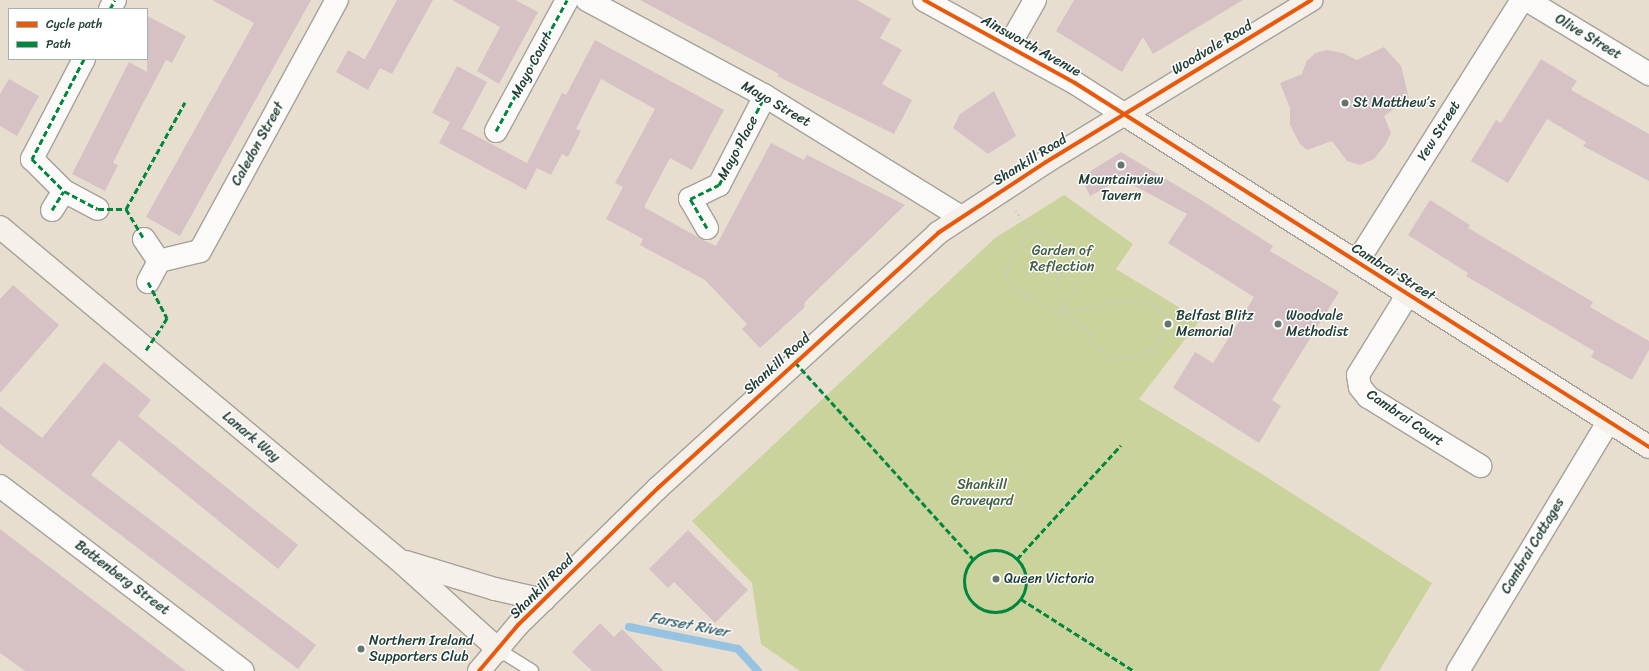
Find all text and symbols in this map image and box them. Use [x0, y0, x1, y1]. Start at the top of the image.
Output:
legend [8, 8, 148, 60]
street label: Olive Street [1552, 10, 1624, 64]
street label: Ainsworth Avenue [978, 12, 1084, 80]
text: Cycle path [46, 13, 102, 35]
street label: Woodvale Road [1169, 17, 1255, 79]
street label: Mayo Court [508, 29, 556, 101]
text: Path [46, 33, 71, 55]
street label: Mayo Street [738, 77, 814, 131]
place label: St Matthew’s [1353, 95, 1434, 111]
marker: St Matthew’s [1340, 98, 1350, 108]
street label: Yew Street [1414, 98, 1464, 164]
street label: Caledon Street [228, 99, 288, 189]
street label: Mayo Place [714, 113, 762, 183]
street label: Shankill Road [990, 131, 1070, 189]
marker: Mountainview Tavern [1116, 160, 1126, 170]
place label: Mountainview Tavern [1079, 172, 1163, 204]
street label: Cambrai Street [1348, 240, 1438, 304]
park label: Garden of Reflection [1030, 243, 1094, 276]
place label: Belfast Blitz Memorial [1176, 308, 1254, 340]
place label: Woodvale Methodist [1286, 308, 1349, 340]
marker: Belfast Blitz Memorial [1163, 319, 1173, 329]
marker: Woodvale Methodist [1273, 319, 1283, 329]
street label: Shankill Road [740, 330, 814, 398]
street label: Cambrai Court [1363, 386, 1447, 450]
street label: Lanark Way [219, 408, 283, 466]
park label: Shankill Graveyard [951, 477, 1013, 510]
street label: Cambrai Cottages [1498, 495, 1568, 597]
street label: Battenberg Street [72, 537, 172, 619]
street label: Shankill Road [506, 551, 578, 623]
place label: Queen Victoria [1004, 571, 1095, 587]
marker: Queen Victoria [991, 574, 1001, 584]
water label: Farset River [648, 608, 730, 642]
place label: Northern Ireland Supporters Club [369, 633, 474, 666]
marker: Northern Ireland Supporters Club [356, 644, 366, 654]

